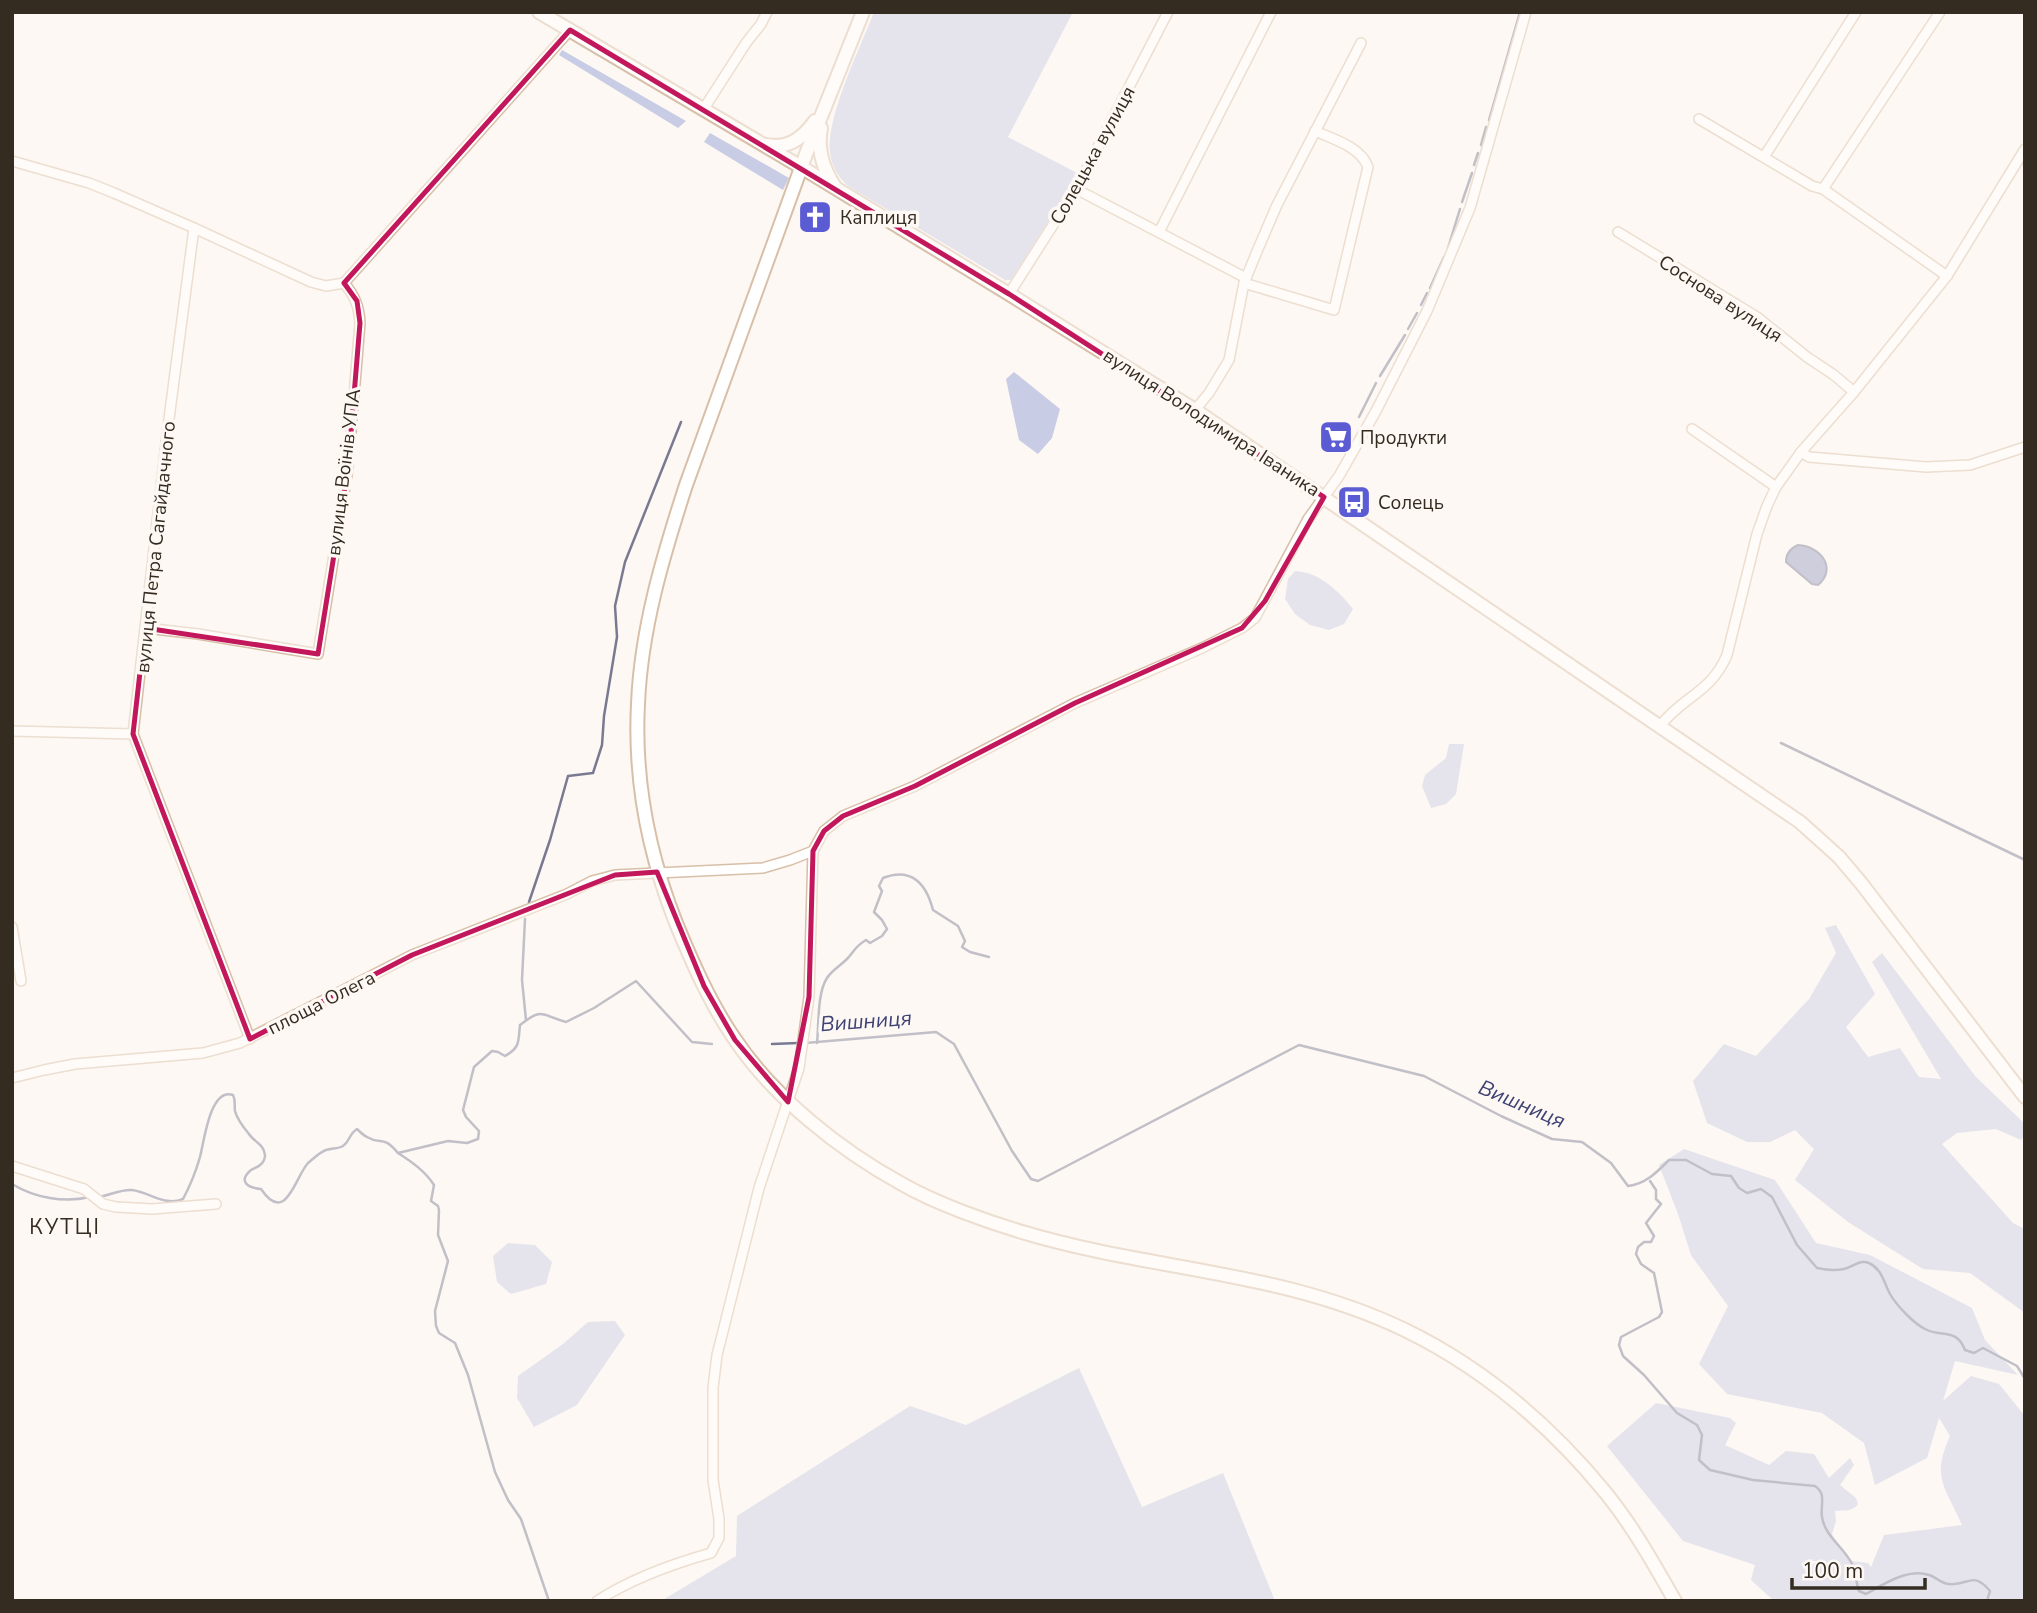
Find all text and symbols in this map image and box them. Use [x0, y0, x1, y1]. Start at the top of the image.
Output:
street label: Солецька вулиця [1044, 82, 1142, 229]
church icon: Каплиця [796, 198, 834, 236]
place label: Каплиця [840, 205, 917, 231]
street label: Соснова вулиця [1653, 249, 1788, 349]
street label: вулиця Володимира Іваника [1098, 343, 1325, 503]
street label: вулиця Воїнів УПА [321, 387, 367, 557]
supermarket icon: Продукти [1317, 418, 1355, 456]
street label: вулиця Петра Сагайдачного [130, 420, 182, 674]
place label: Продукти [1360, 425, 1447, 451]
bus stop icon: Солець [1335, 483, 1373, 521]
place label: Солець [1378, 490, 1444, 516]
street label: площа Олега [263, 965, 380, 1041]
water label: Вишниця [819, 1004, 913, 1038]
water label: Вишниця [1474, 1073, 1570, 1135]
district label: КУТЦІ [29, 1213, 101, 1241]
scale bar [1792, 1546, 1925, 1590]
text: 100 m [1802, 1557, 1863, 1585]

